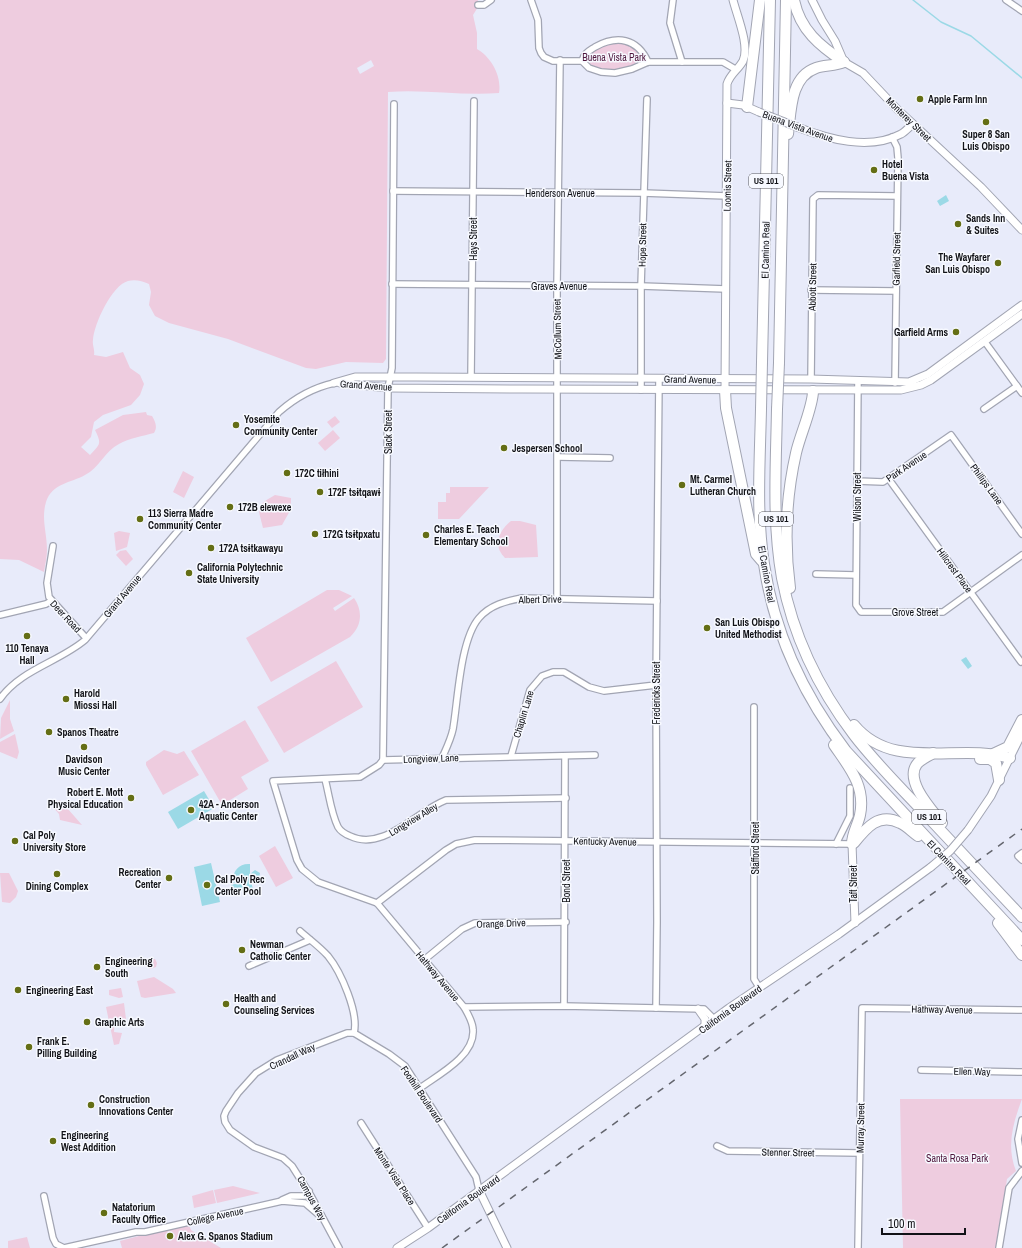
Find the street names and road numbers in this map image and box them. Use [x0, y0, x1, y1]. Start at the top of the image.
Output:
street label: Monterey Street [883, 94, 935, 145]
street label: Buena Vista Avenue [761, 108, 835, 145]
street label: Loomis Street [721, 160, 734, 212]
road number: US 101 [749, 174, 783, 188]
street label: Henderson Avenue [525, 187, 595, 200]
street label: Hays Street [467, 217, 480, 260]
street label: El Camino Real [758, 221, 773, 279]
street label: Hope Street [636, 222, 649, 267]
street label: Garfield Street [890, 232, 903, 286]
street label: Abbott Street [806, 262, 819, 312]
street label: Graves Avenue [531, 280, 587, 293]
street label: McCollum Street [550, 298, 565, 359]
street label: Grand Avenue [664, 373, 717, 386]
street label: Grand Avenue [339, 377, 393, 394]
street label: Slack Street [382, 409, 395, 454]
street label: Park Avenue [883, 448, 929, 485]
street label: Phillips Lane [967, 461, 1006, 508]
street label: Wilson Street [851, 472, 864, 522]
road number: US 101 [759, 512, 793, 526]
street label: El Camino Real [755, 545, 778, 604]
street label: Hillcrest Place [934, 545, 976, 596]
street label: Grand Avenue [101, 572, 144, 621]
street label: Albert Drive [517, 593, 562, 606]
street label: Deer Road [47, 597, 84, 635]
street label: Grove Street [892, 606, 939, 619]
street label: Fredericks Street [650, 661, 663, 724]
street label: Chaplin Lane [510, 689, 537, 739]
street label: Longview Lane [403, 751, 459, 766]
street label: Longview Alley [386, 799, 441, 839]
road number: US 101 [912, 810, 946, 824]
street label: Stafford Street [749, 821, 762, 874]
street label: Kentucky Avenue [573, 834, 637, 849]
street label: El Camino Real [924, 837, 973, 888]
street label: Bond Street [560, 859, 573, 903]
street label: Taft Street [847, 865, 860, 903]
street label: Orange Drive [476, 916, 526, 931]
street label: Hathway Avenue [413, 949, 463, 1004]
street label: California Boulevard [696, 982, 764, 1037]
street label: Hathway Avenue [911, 1002, 973, 1017]
street label: Crandall Way [267, 1040, 318, 1073]
street label: Foothill Boulevard [398, 1063, 445, 1125]
street label: Ellen Way [954, 1065, 991, 1078]
street label: Murray Street [854, 1102, 867, 1153]
street label: Monte Vista Place [371, 1145, 418, 1208]
street label: Stenner Street [761, 1146, 815, 1159]
street label: California Boulevard [434, 1172, 502, 1227]
street label: Campus Way [294, 1174, 330, 1224]
street label: College Avenue [186, 1204, 245, 1229]

